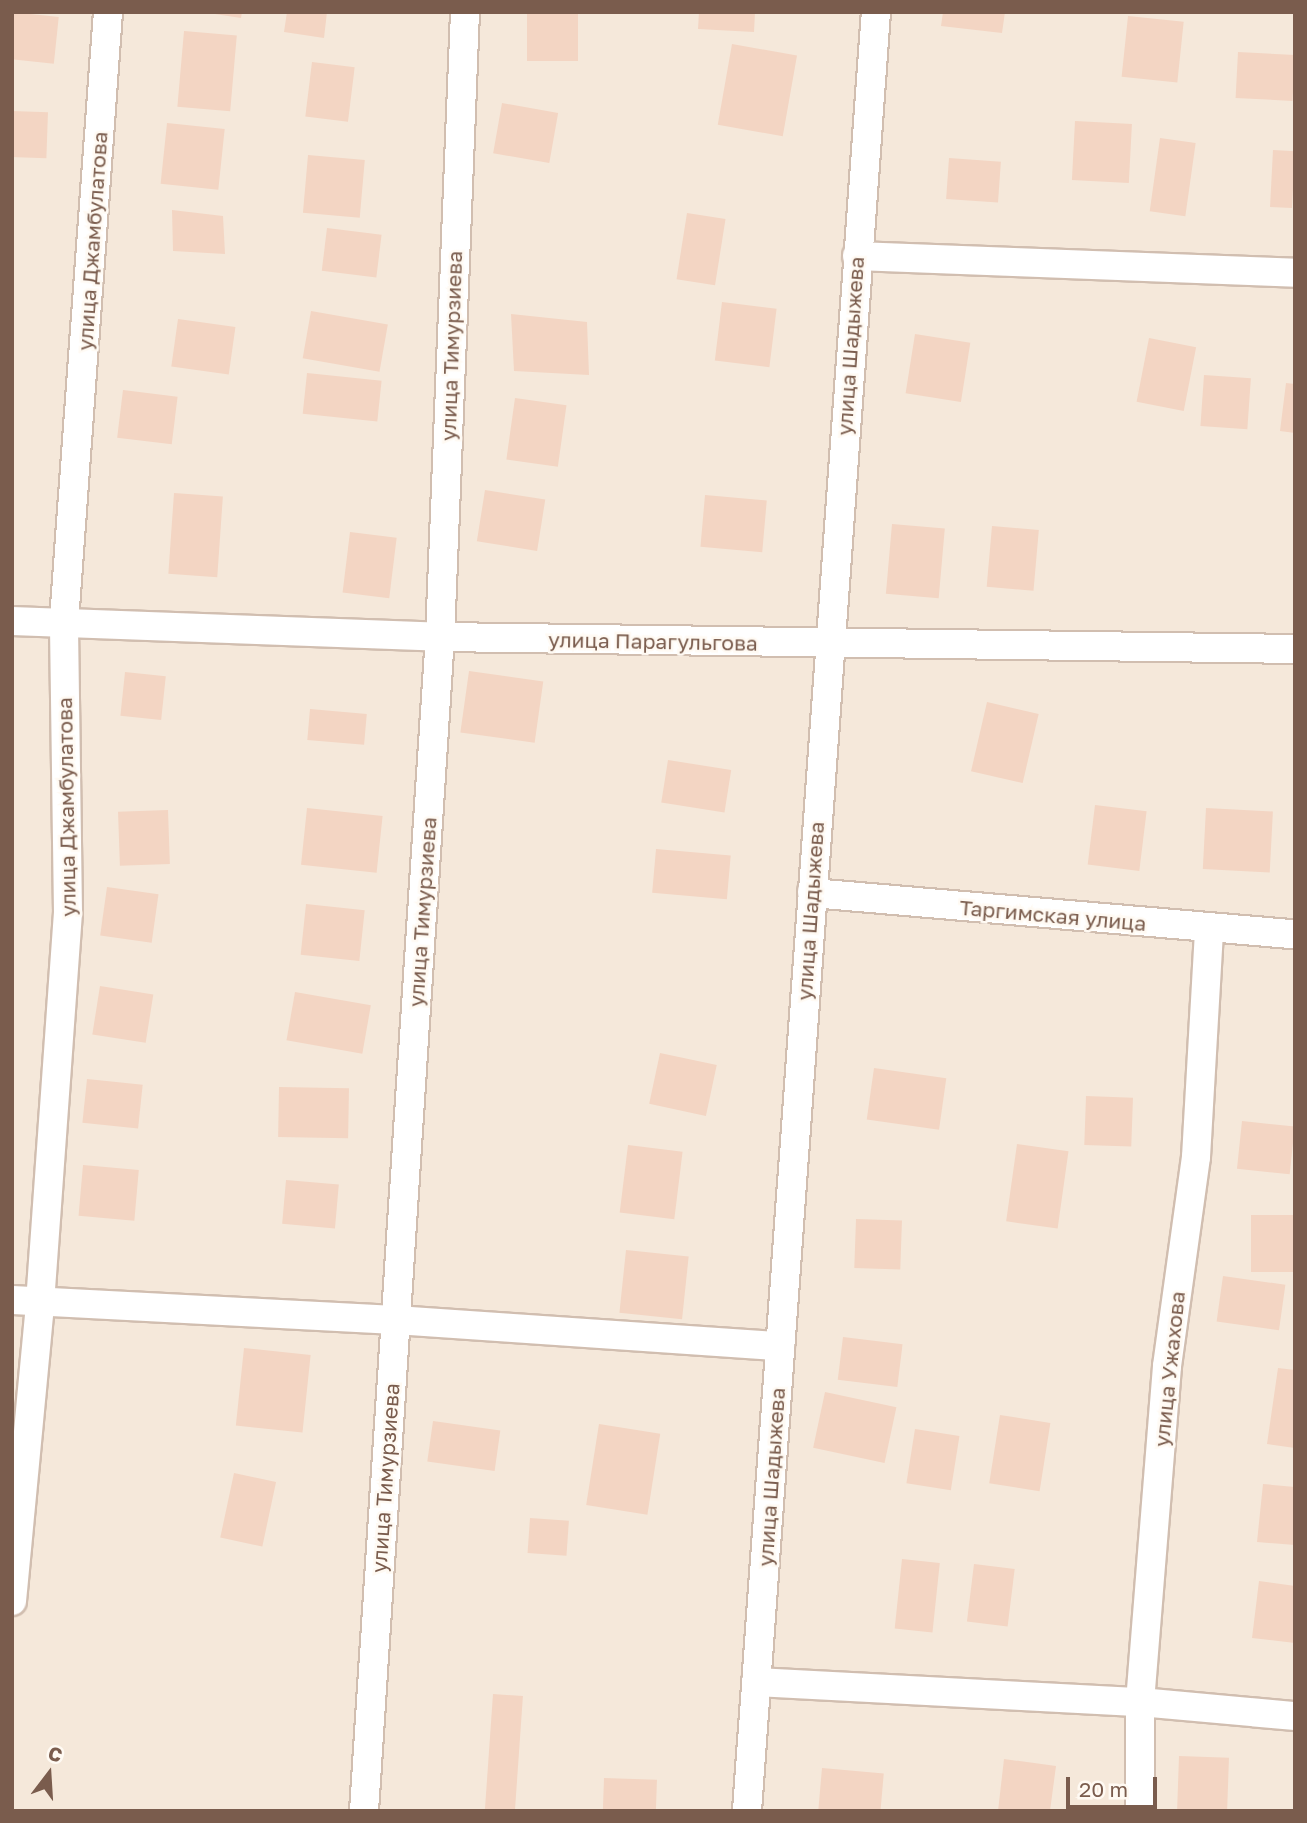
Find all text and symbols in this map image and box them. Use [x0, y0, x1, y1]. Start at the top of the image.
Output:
street label: улица Джамбулатова [72, 131, 112, 351]
street label: улица Тимурзиева [435, 250, 467, 442]
street label: улица Шадыжева [831, 256, 869, 436]
street label: улица Парагульгова [548, 627, 758, 655]
street label: улица Джамбулатова [51, 697, 81, 917]
street label: улица Тимурзиева [403, 816, 441, 1008]
street label: улица Шадыжева [791, 821, 829, 1001]
street label: Таргимская улица [959, 894, 1147, 936]
street label: улица Ужахова [1148, 1290, 1190, 1448]
street label: улица Тимурзиева [366, 1382, 404, 1574]
street label: улица Шадыжева [752, 1387, 790, 1567]
north arrow [14, 1739, 84, 1809]
text: С [45, 1740, 65, 1766]
scale bar [1069, 1764, 1160, 1808]
text: 20 m [1079, 1776, 1128, 1802]

